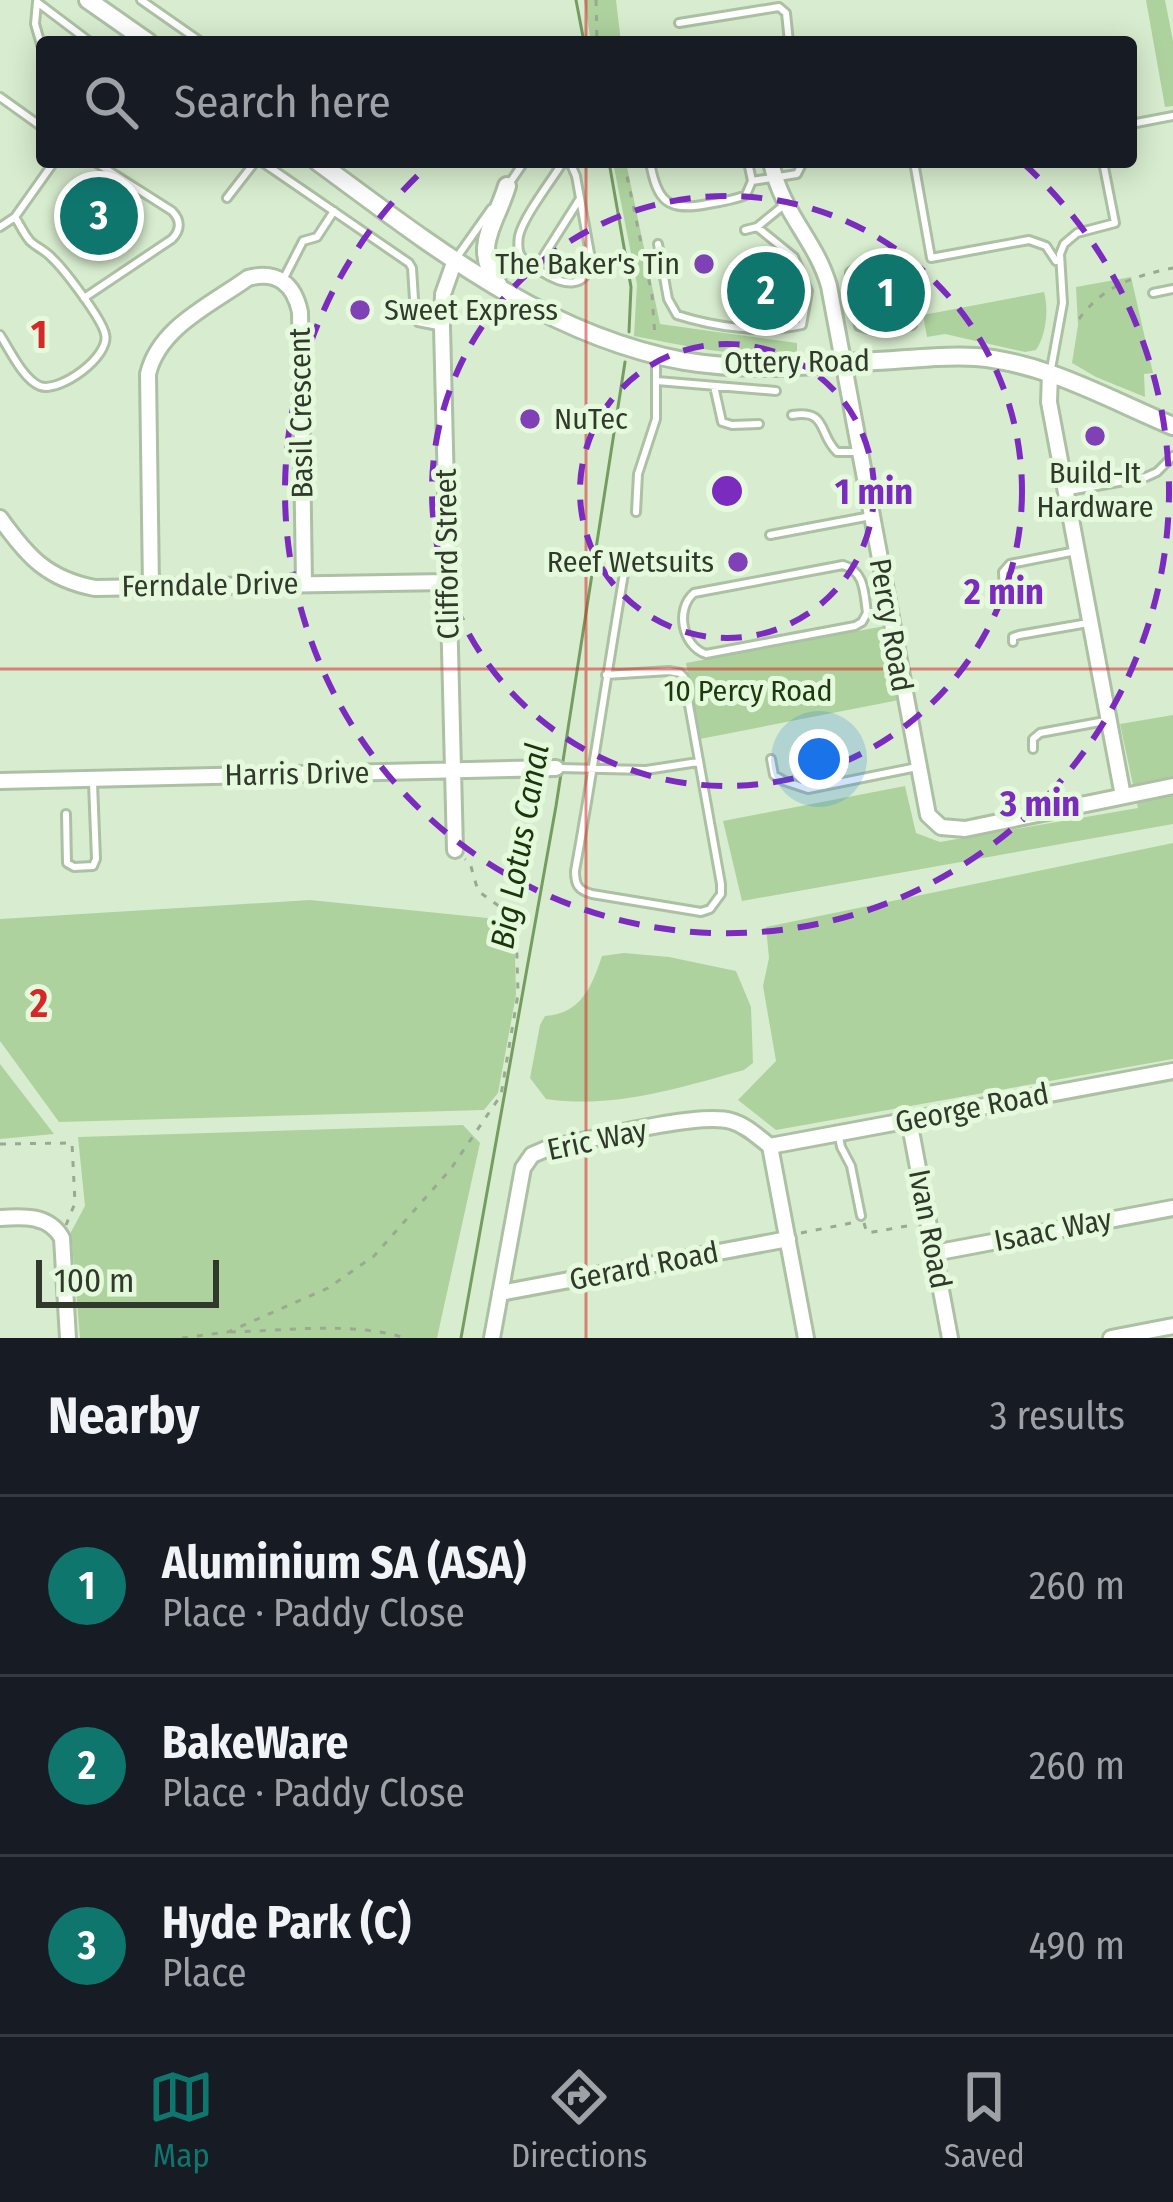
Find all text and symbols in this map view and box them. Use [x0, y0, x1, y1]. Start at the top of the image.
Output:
search box [36, 36, 1137, 168]
icon: search [78, 69, 144, 135]
text: Search here [174, 75, 391, 129]
pin: 3 [60, 171, 138, 261]
place label: The Baker's Tin [495, 246, 680, 282]
pin: 2 [727, 246, 805, 336]
pin: 1 [847, 248, 925, 338]
marker: The Baker's Tin [691, 251, 717, 277]
place label: Sweet Express [384, 292, 558, 328]
marker: Sweet Express [347, 297, 373, 323]
text: 1 [31, 312, 47, 358]
street label: Basil Crescent [282, 327, 320, 499]
street label: Ottery Road [724, 343, 870, 381]
place label: NuTec [554, 401, 628, 437]
marker: NuTec [517, 406, 543, 432]
marker: Build-It Hardware [1082, 423, 1108, 449]
place label: Build-It Hardware [1037, 455, 1154, 525]
street label: Clifford Street [428, 468, 466, 640]
centre of rings [706, 470, 748, 512]
text: 1 min [835, 470, 913, 514]
place label: Reef Wetsuits [547, 544, 714, 580]
marker: Reef Wetsuits [725, 549, 751, 575]
street label: Percy Road [862, 556, 920, 694]
street label: Ferndale Drive [121, 565, 299, 605]
text: 2 min [963, 570, 1044, 614]
park label: 10 Percy Road [663, 673, 833, 709]
your location [789, 729, 849, 789]
water label: Big Lotus Canal [482, 740, 558, 952]
street label: Harris Drive [224, 755, 370, 793]
text: 3 min [999, 782, 1080, 826]
text: 2 [29, 981, 48, 1027]
street label: George Road [892, 1075, 1052, 1141]
street label: Eric Way [544, 1112, 651, 1168]
street label: Ivan Road [901, 1166, 959, 1292]
street label: Isaac Way [991, 1201, 1115, 1259]
street label: Gerard Road [566, 1234, 722, 1298]
scale bar [36, 1254, 219, 1307]
text: 100 m [54, 1261, 134, 1301]
text: Nearby [48, 1385, 200, 1447]
text: 3 results [990, 1393, 1125, 1439]
text: Aluminium SA (ASA) [162, 1536, 526, 1590]
text: 1 [79, 1563, 95, 1609]
text: 260 m [1029, 1563, 1125, 1609]
text: Place · Paddy Close [162, 1590, 465, 1636]
text: BakeWare [162, 1716, 348, 1770]
text: 2 [78, 1743, 96, 1789]
text: 260 m [1029, 1743, 1125, 1789]
text: Place · Paddy Close [162, 1770, 465, 1816]
text: Hyde Park (C) [162, 1896, 411, 1950]
text: 3 [78, 1923, 96, 1969]
text: 490 m [1028, 1923, 1125, 1969]
text: Place [162, 1950, 246, 1996]
tab: Map [148, 2064, 214, 2176]
tab: Directions [511, 2064, 647, 2176]
tab: Saved [944, 2064, 1025, 2176]

